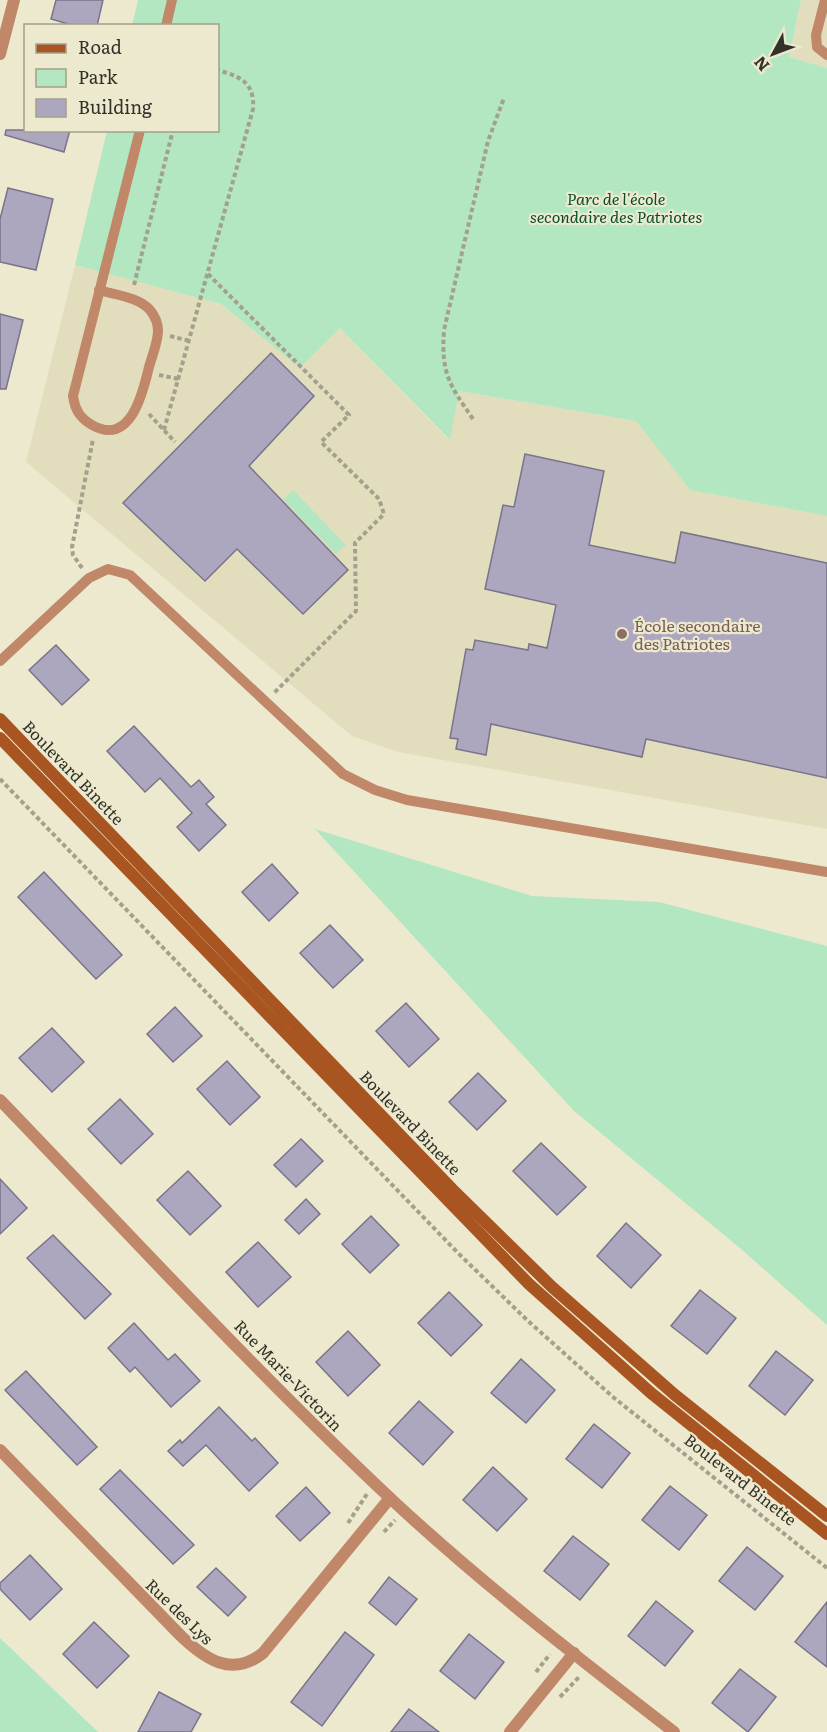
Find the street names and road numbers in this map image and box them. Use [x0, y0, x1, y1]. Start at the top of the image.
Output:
street label: Boulevard Binette [18, 714, 130, 830]
street label: Boulevard Binette [355, 1064, 467, 1180]
street label: Rue Marie-Victorin [229, 1314, 349, 1436]
street label: Boulevard Binette [680, 1427, 802, 1531]
street label: Rue des Lys [141, 1573, 219, 1649]

